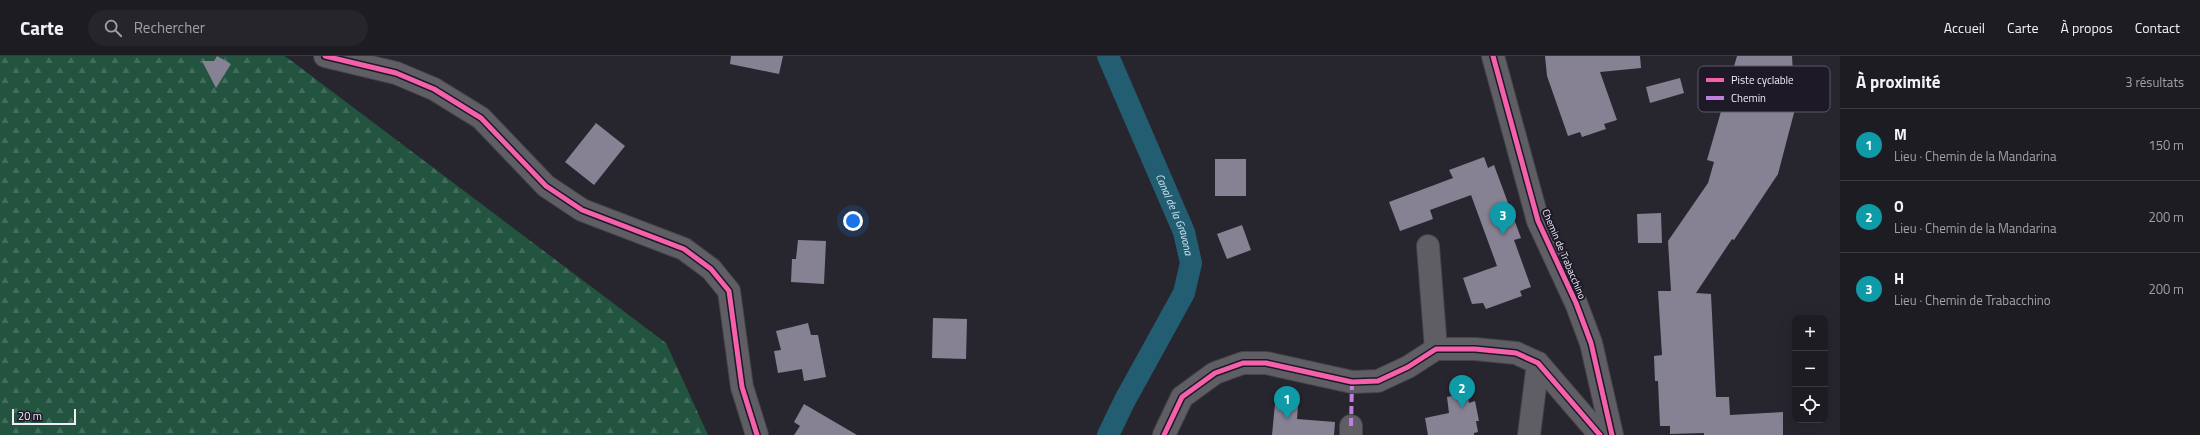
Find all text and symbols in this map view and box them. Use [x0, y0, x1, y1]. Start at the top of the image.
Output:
search box [88, 10, 368, 46]
text: Carte [20, 13, 64, 42]
text: Rechercher [134, 16, 205, 39]
icon: search [102, 17, 124, 39]
text: Accueil [1944, 17, 1985, 38]
text: Carte [2007, 17, 2039, 38]
text: À propos [2061, 17, 2113, 38]
text: Contact [2135, 17, 2180, 38]
legend [1698, 66, 1830, 112]
text: À proximité [1856, 69, 1940, 95]
text: Piste cyclable [1731, 72, 1794, 88]
text: 3 résultats [2125, 72, 2184, 92]
text: Chemin [1731, 90, 1766, 106]
text: M [1894, 123, 1907, 146]
text: 1 [1865, 135, 1873, 155]
text: 150 m [2148, 135, 2184, 155]
text: Lieu · Chemin de la Mandarina [1894, 146, 2057, 166]
water label: Canal de la Gravona [1152, 171, 1197, 257]
text: O [1894, 195, 1904, 218]
pin: 3 [1490, 202, 1516, 235]
street label: Chemin de Trabacchino [1538, 207, 1590, 301]
text: 2 [1865, 207, 1873, 227]
text: 200 m [2148, 207, 2184, 227]
your location [843, 211, 863, 231]
text: Lieu · Chemin de la Mandarina [1894, 218, 2057, 238]
text: H [1894, 267, 1904, 290]
text: 3 [1865, 279, 1873, 299]
text: 200 m [2148, 279, 2184, 299]
text: Lieu · Chemin de Trabacchino [1894, 290, 2051, 310]
map controls [1792, 315, 1828, 423]
button: + [1792, 315, 1828, 351]
button: − [1792, 351, 1828, 387]
pin: 2 [1449, 375, 1475, 408]
pin: 1 [1274, 386, 1300, 419]
button: locate [1792, 387, 1828, 423]
scale bar [12, 407, 76, 426]
text: 20 m [18, 408, 42, 424]

